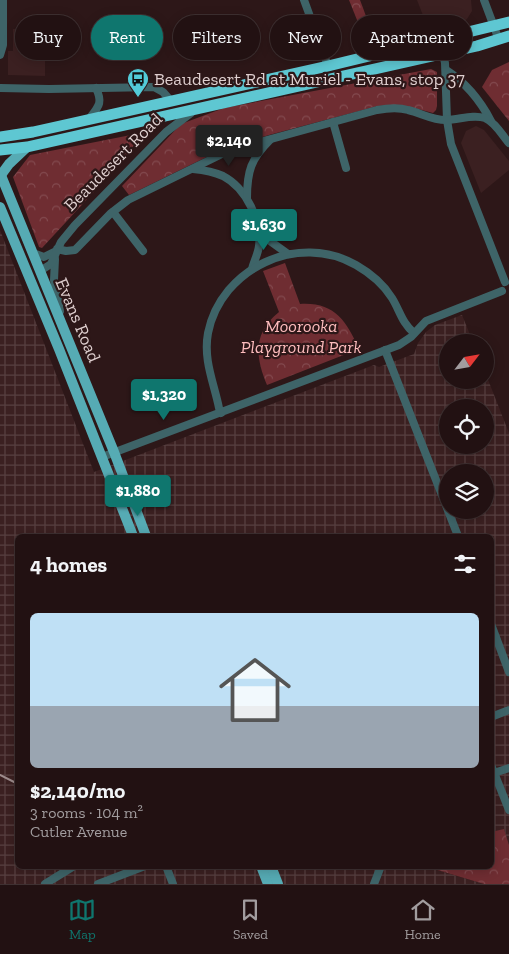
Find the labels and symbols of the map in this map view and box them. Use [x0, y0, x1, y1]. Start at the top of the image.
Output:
bus stop icon: Beaudesert Rd at Muriel - Evans, stop 37 [126, 67, 150, 98]
place label: Beaudesert Rd at Muriel - Evans, stop 37 [154, 68, 465, 90]
street label: Beaudesert Road [59, 108, 167, 216]
pin: $2,140 [188, 124, 270, 167]
pin: $1,630 [223, 208, 305, 251]
street label: Evans Road [50, 275, 106, 366]
park label: Moorooka Playground Park [241, 315, 361, 358]
north arrow [439, 334, 494, 389]
pin: $1,320 [123, 378, 205, 421]
pin: $1,880 [97, 474, 179, 517]

